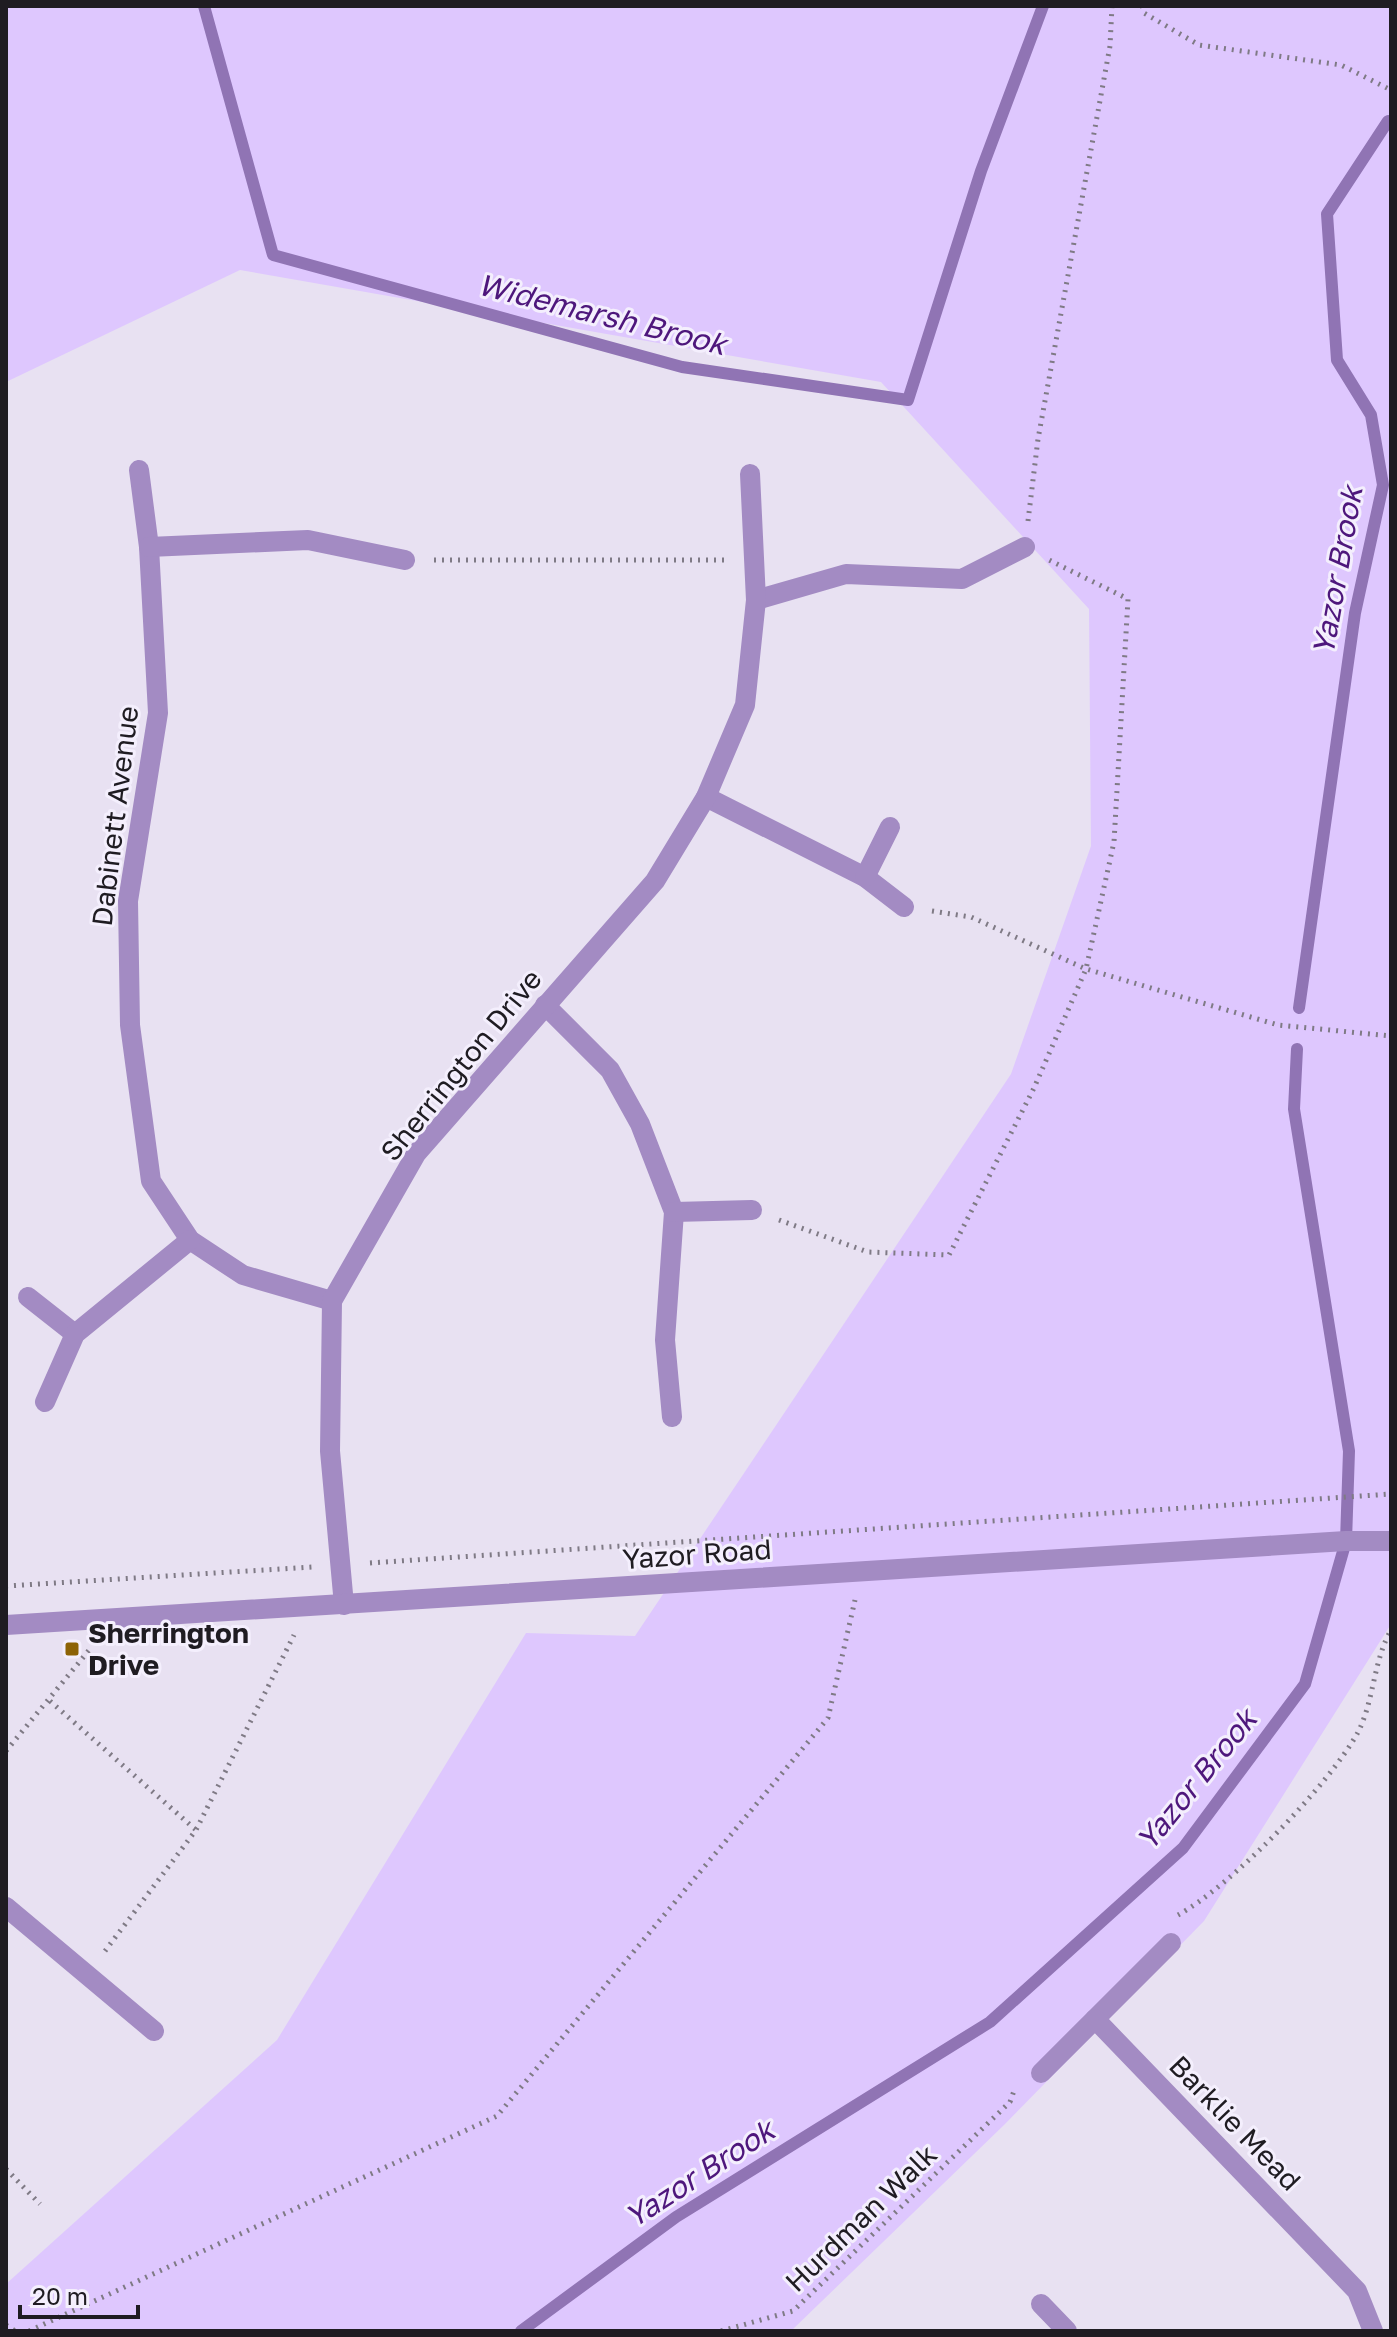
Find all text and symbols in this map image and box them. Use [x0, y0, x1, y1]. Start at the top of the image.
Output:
water label: Widemarsh Brook [475, 266, 733, 363]
water label: Yazor Brook [1304, 481, 1370, 658]
street label: Dabinett Avenue [85, 704, 144, 928]
street label: Sherrington Drive [373, 962, 548, 1167]
street label: Yazor Road [621, 1532, 772, 1575]
place label: Sherrington Drive [88, 1616, 249, 1681]
marker: Sherrington Drive [63, 1640, 81, 1658]
water label: Yazor Brook [1129, 1699, 1266, 1857]
street label: Barklie Mead [1163, 2048, 1308, 2197]
water label: Yazor Brook [618, 2110, 783, 2235]
street label: Hurdman Walk [778, 2137, 943, 2298]
scale bar [20, 2269, 138, 2319]
text: 20 m [32, 2281, 88, 2310]

